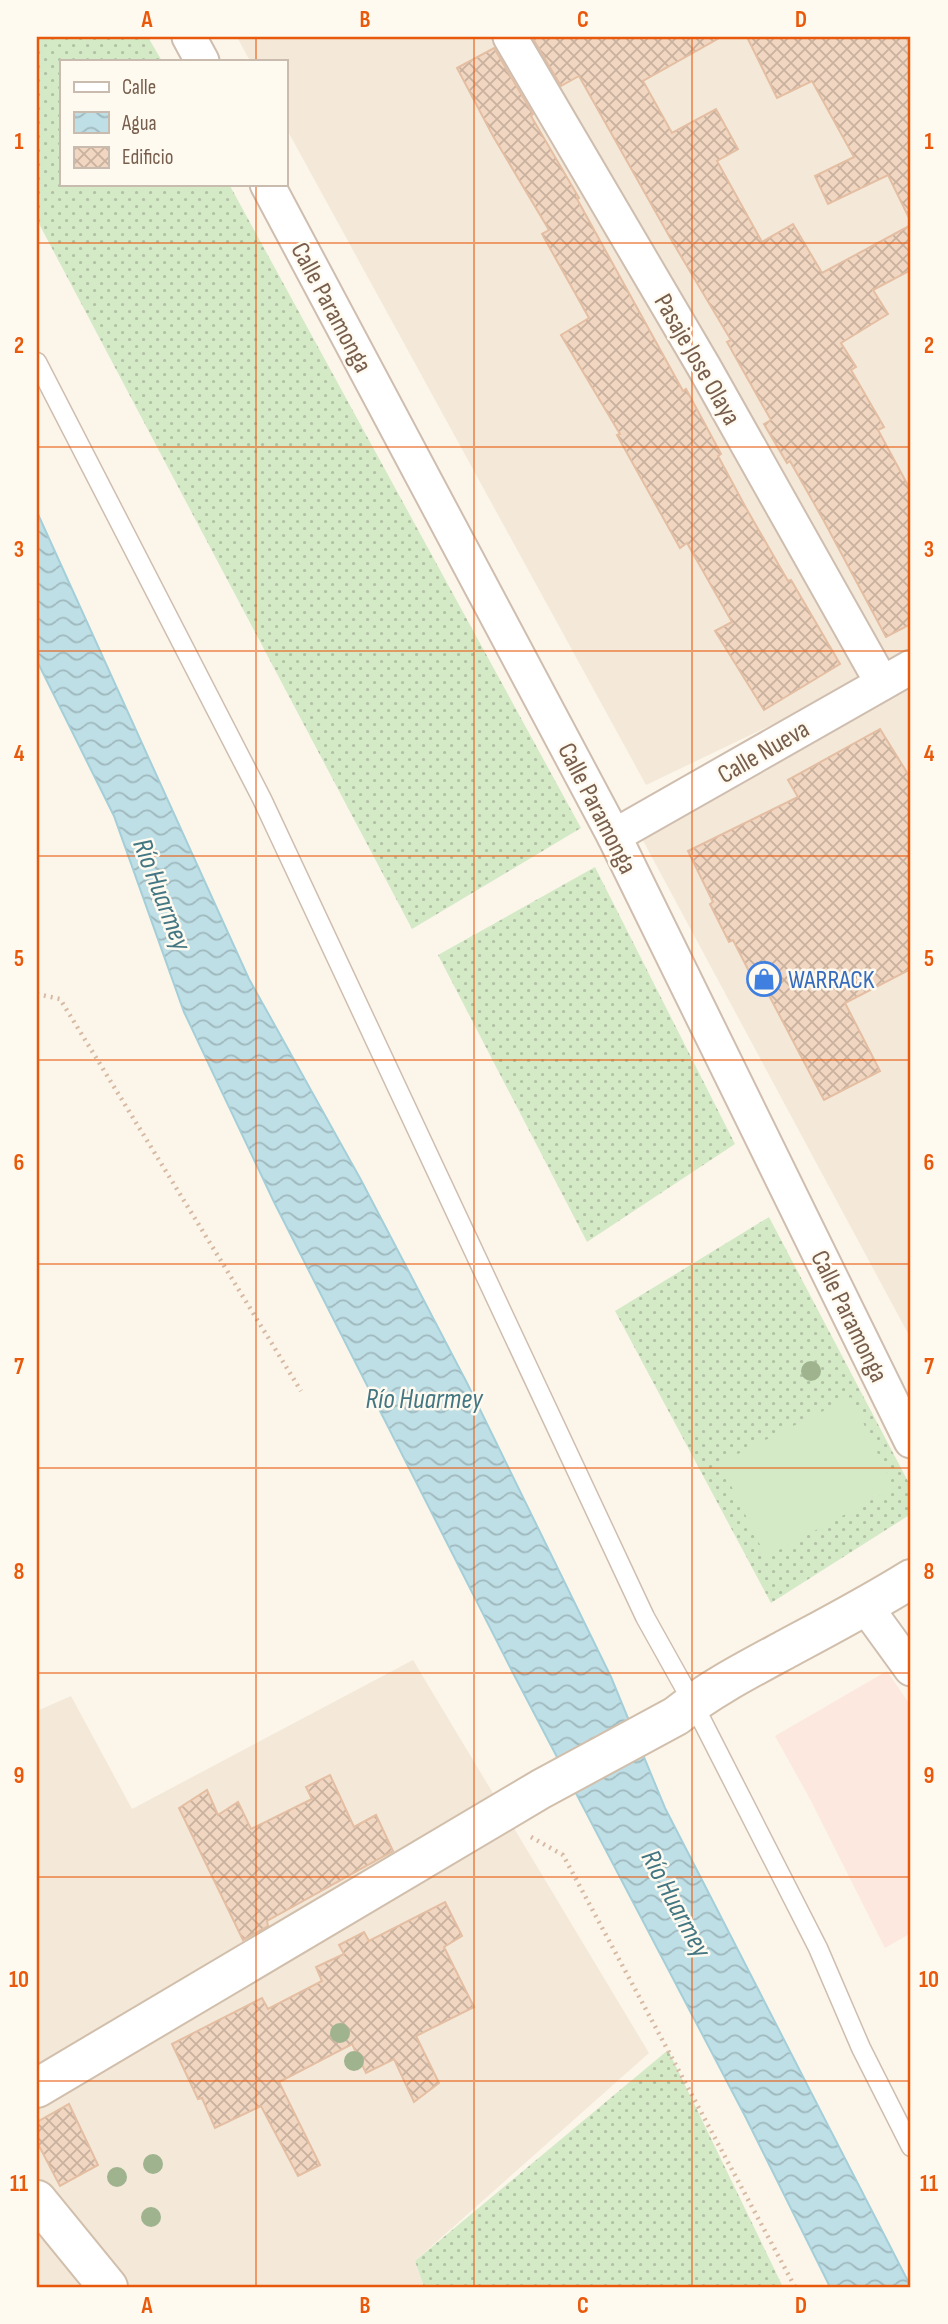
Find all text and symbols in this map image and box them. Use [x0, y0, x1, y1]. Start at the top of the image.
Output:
text: A [141, 6, 154, 34]
text: B [360, 6, 371, 34]
text: C [577, 6, 589, 34]
text: D [795, 6, 807, 34]
legend [60, 60, 287, 186]
text: Calle [122, 75, 156, 100]
text: Agua [121, 111, 157, 136]
text: 1 [14, 128, 24, 156]
text: 1 [924, 128, 934, 156]
text: Edificio [122, 145, 173, 170]
street label: Calle Paramonga [283, 237, 378, 378]
street label: Pasaje Jose Olaya [647, 289, 747, 431]
text: 2 [14, 332, 24, 360]
text: 2 [924, 332, 934, 360]
text: 3 [14, 536, 24, 564]
text: 3 [924, 536, 934, 564]
street label: Calle Nueva [712, 714, 815, 791]
street label: Calle Paramonga [550, 738, 643, 879]
text: 4 [14, 740, 25, 768]
text: 4 [924, 740, 935, 768]
water label: Río Huarmey [125, 834, 198, 956]
text: 5 [14, 945, 24, 973]
text: 5 [924, 945, 934, 973]
shop icon: WARRACK [745, 960, 783, 998]
place label: WARRACK [788, 965, 875, 996]
text: 6 [14, 1149, 24, 1177]
text: 6 [924, 1149, 934, 1177]
street label: Calle Paramonga [803, 1246, 894, 1388]
text: 7 [14, 1353, 24, 1381]
text: 7 [924, 1353, 934, 1381]
water label: Río Huarmey [365, 1383, 484, 1416]
text: 8 [14, 1558, 25, 1586]
text: 8 [924, 1558, 935, 1586]
text: 9 [14, 1762, 24, 1790]
text: 9 [924, 1762, 934, 1790]
water label: Río Huarmey [634, 1844, 718, 1964]
text: 10 [9, 1966, 29, 1994]
text: 10 [919, 1966, 939, 1994]
text: 11 [10, 2170, 28, 2198]
text: 11 [920, 2170, 938, 2198]
text: A [141, 2292, 154, 2320]
text: B [360, 2292, 371, 2320]
text: C [577, 2292, 589, 2320]
text: D [795, 2292, 807, 2320]

